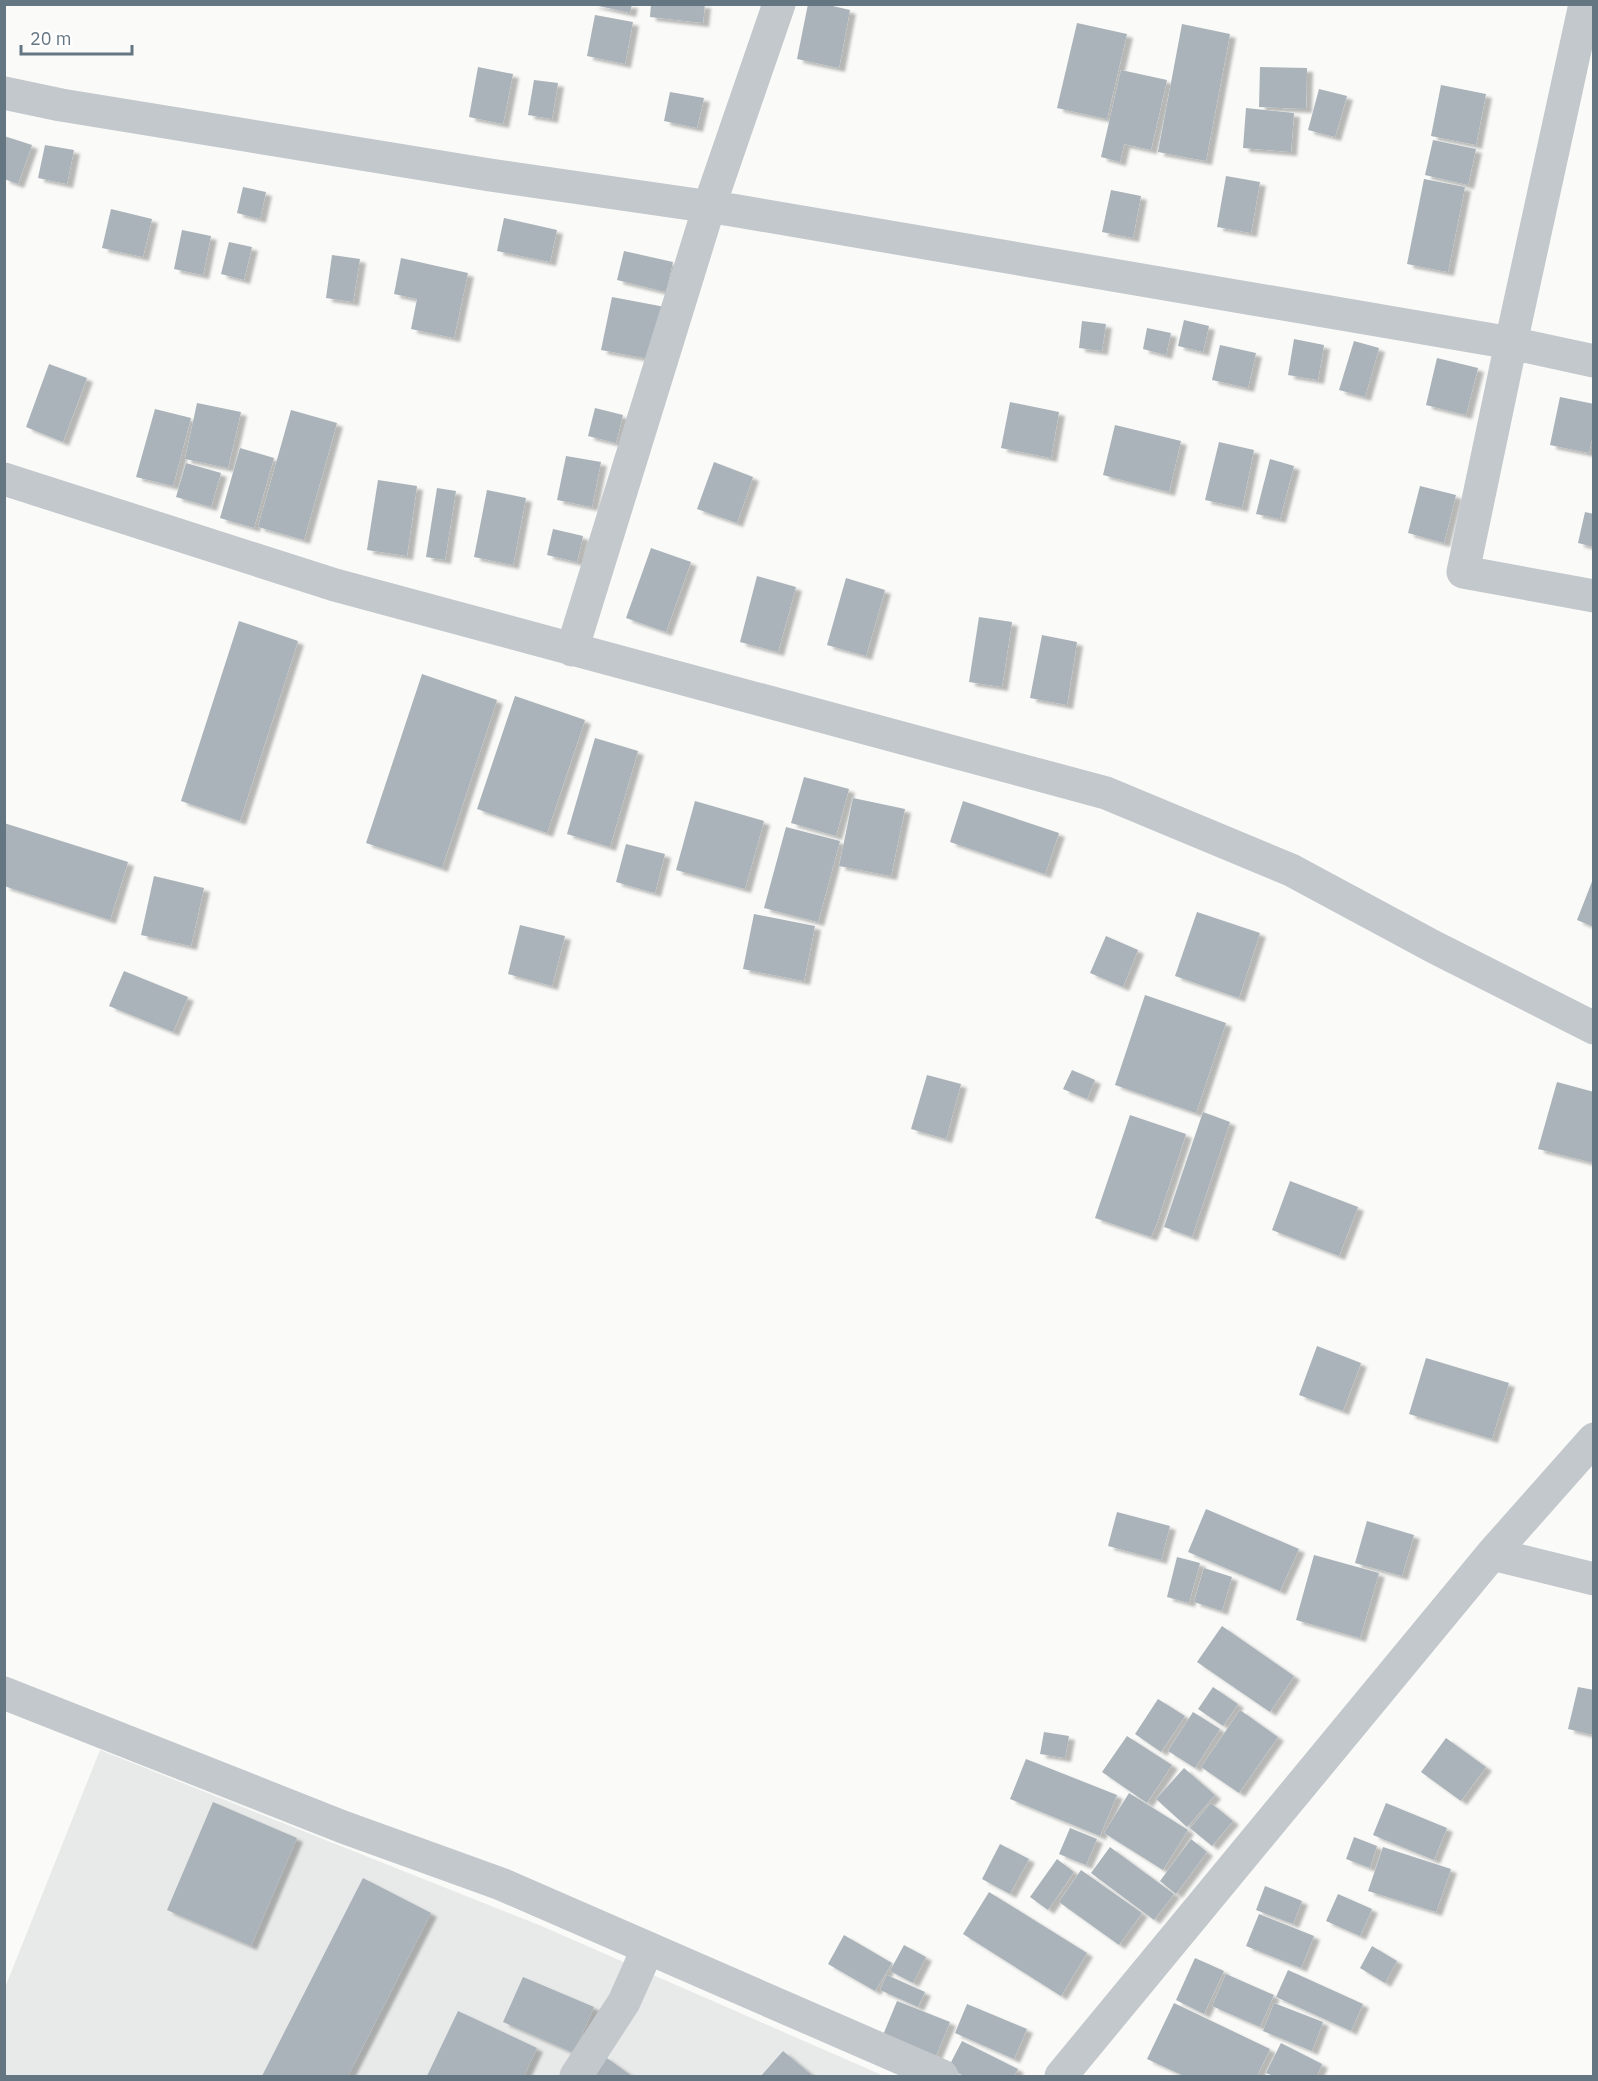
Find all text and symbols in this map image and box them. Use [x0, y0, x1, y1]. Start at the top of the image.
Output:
scale bar [21, 18, 132, 56]
text: 20 m [30, 27, 72, 50]

